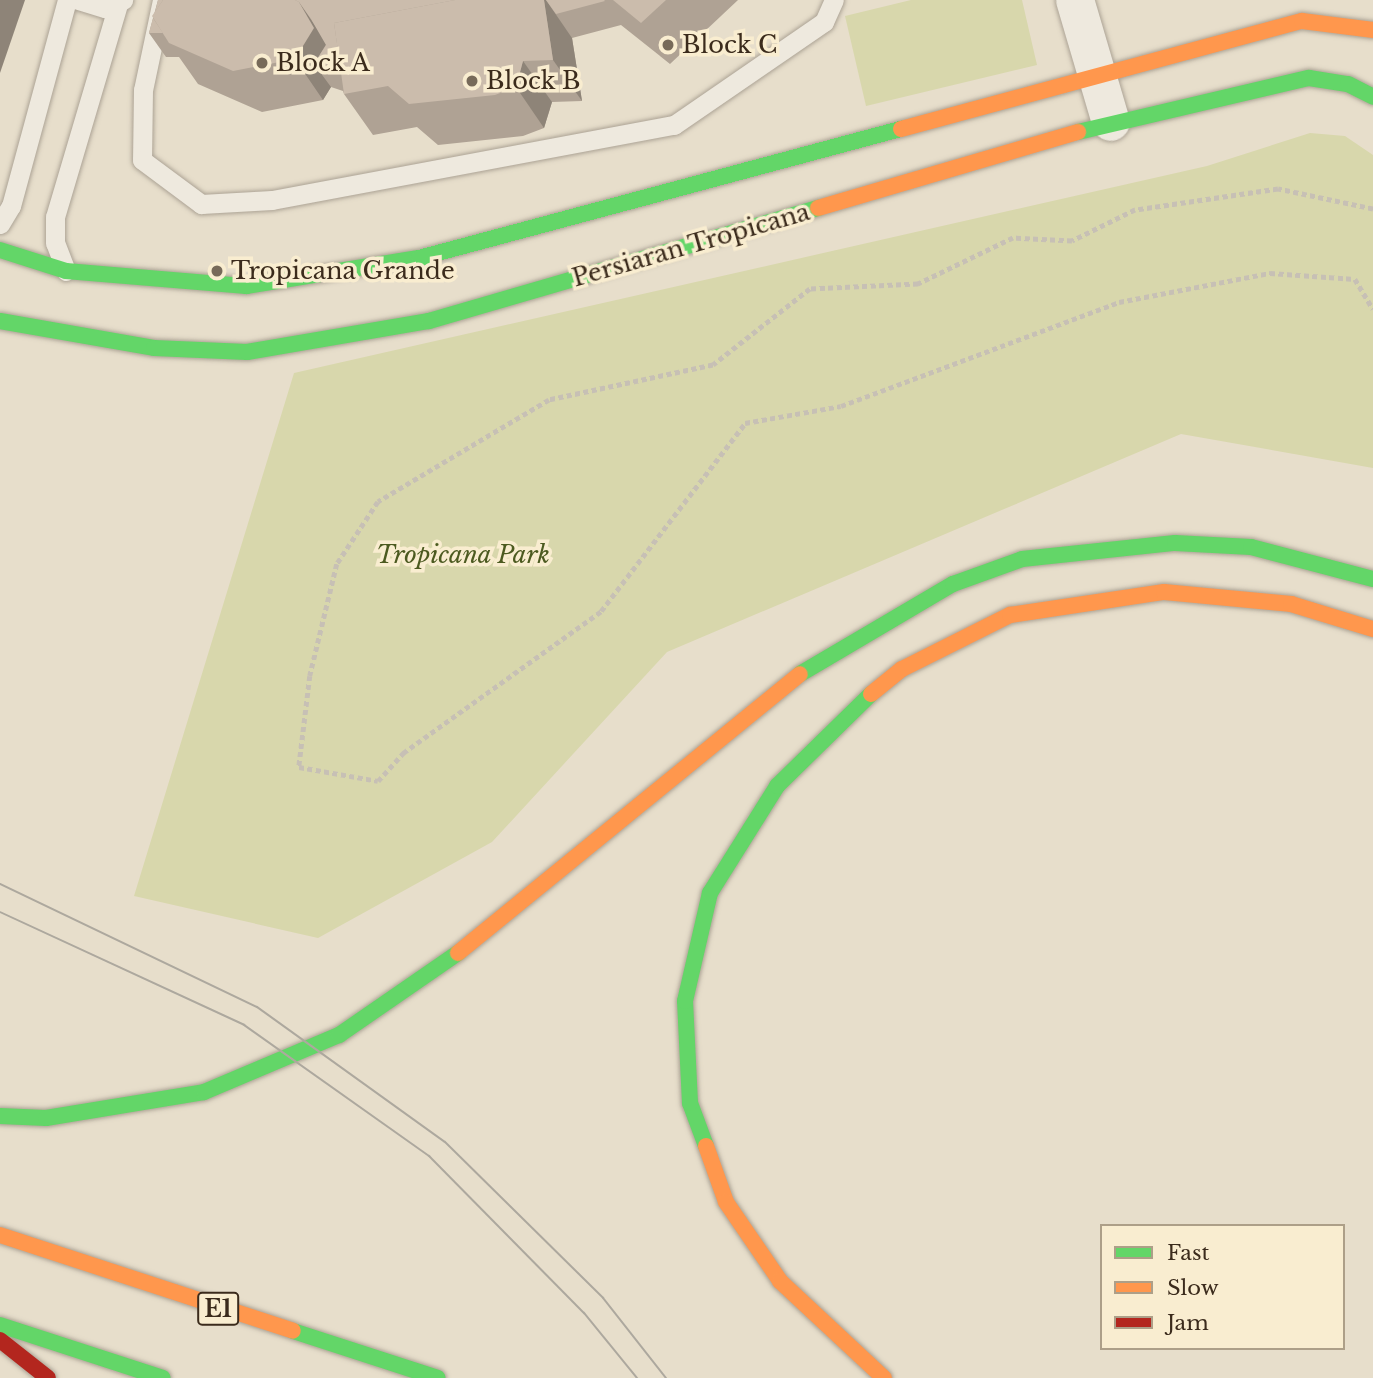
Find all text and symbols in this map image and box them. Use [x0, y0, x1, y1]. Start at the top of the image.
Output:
place label: Block C [682, 31, 778, 59]
marker: Block C [660, 37, 676, 53]
place label: Block A [276, 49, 371, 77]
marker: Block A [254, 55, 270, 71]
place label: Block B [486, 67, 581, 95]
marker: Block B [464, 73, 480, 89]
street label: Persiaran Tropicana [569, 197, 813, 293]
place label: Tropicana Grande [231, 257, 455, 285]
marker: Tropicana Grande [209, 263, 225, 279]
park label: Tropicana Park [376, 541, 550, 569]
legend [1100, 1224, 1345, 1350]
text: Fast [1167, 1240, 1209, 1266]
text: Slow [1167, 1275, 1219, 1301]
road number: E1 [197, 1290, 239, 1328]
text: Jam [1167, 1310, 1209, 1336]

